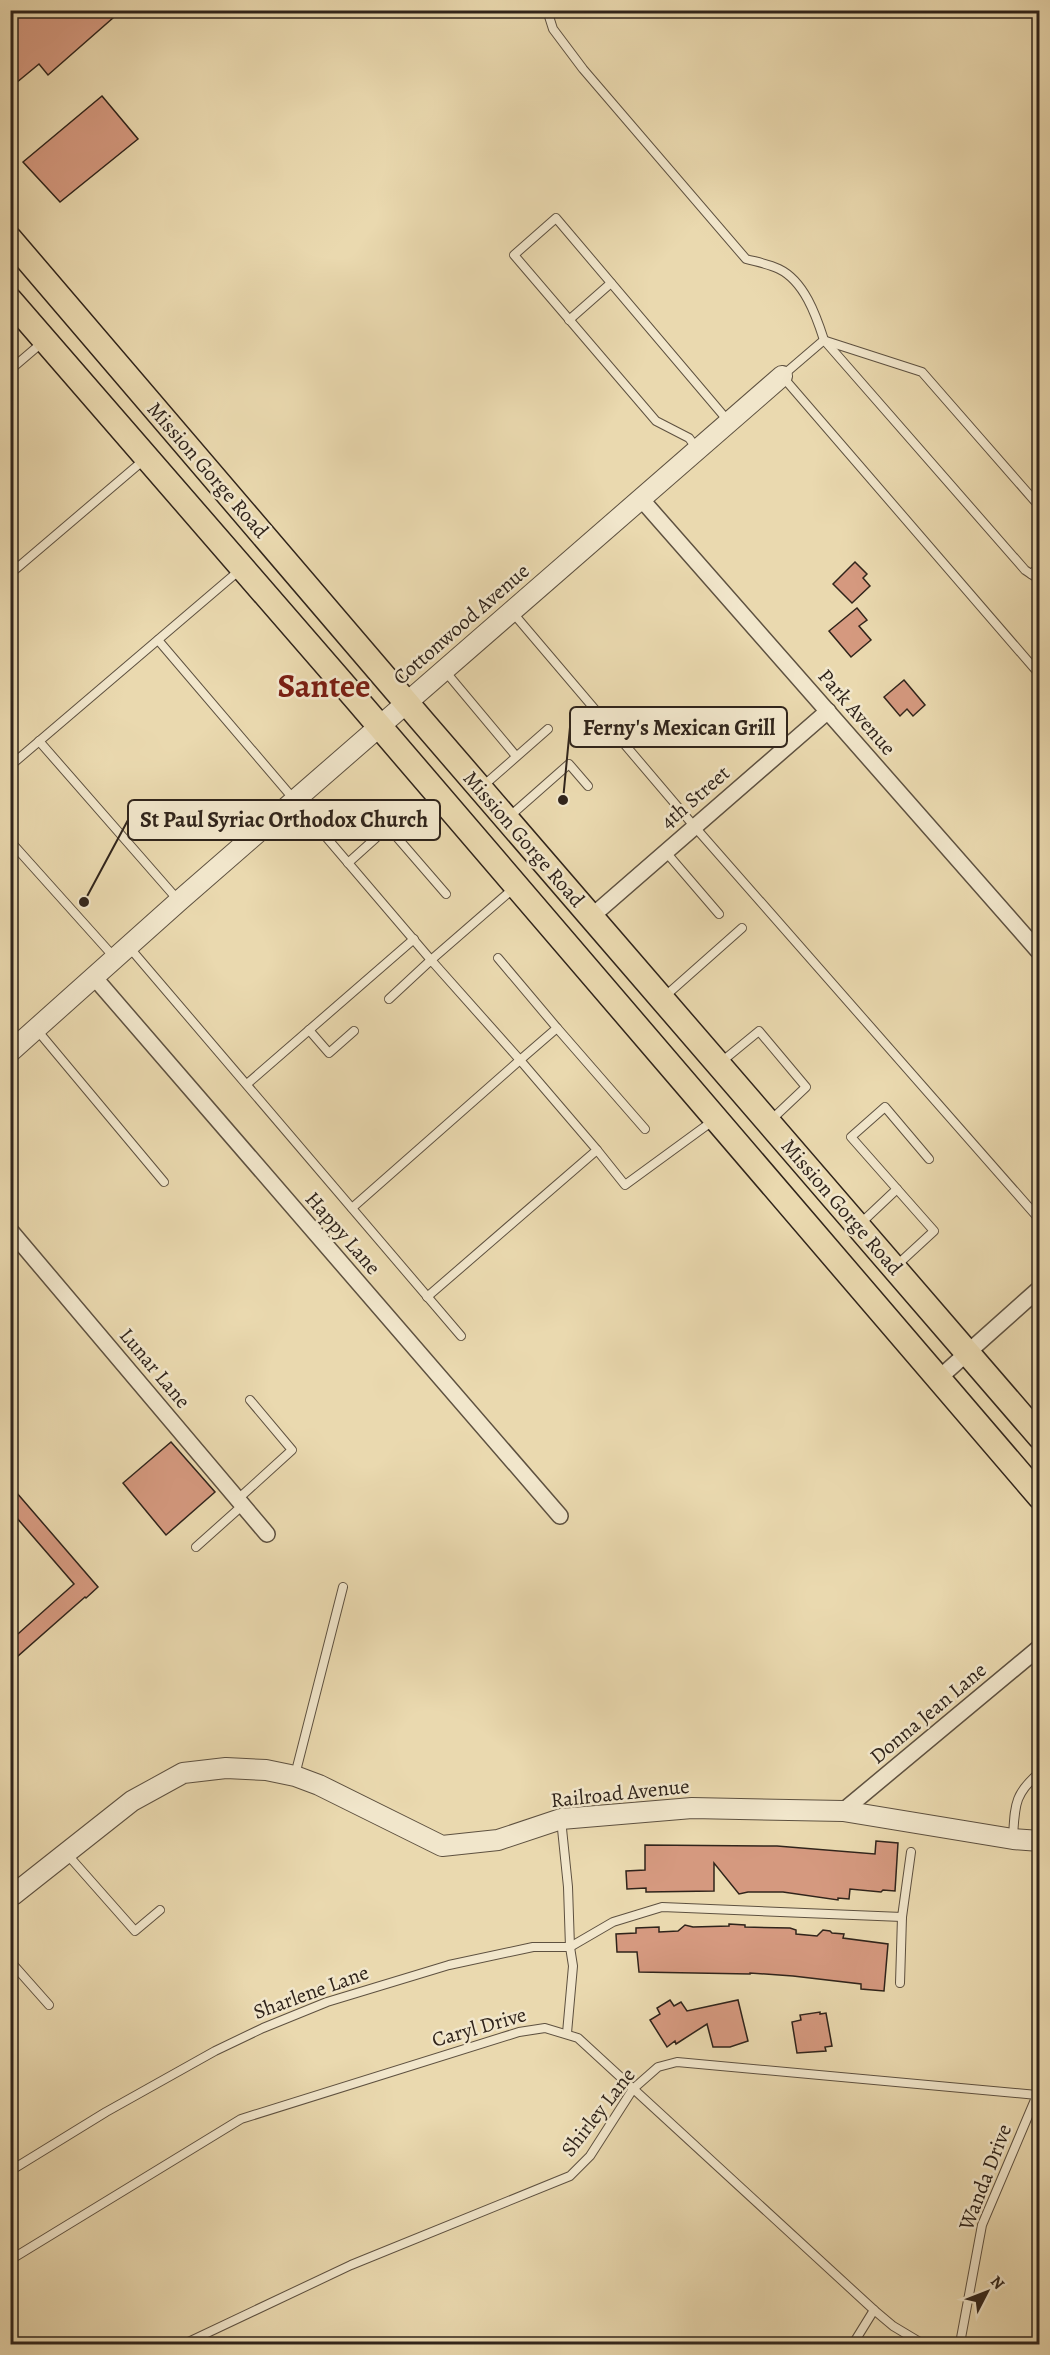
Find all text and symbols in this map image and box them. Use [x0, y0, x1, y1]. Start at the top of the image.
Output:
street label: Mission Gorge Road [141, 396, 276, 545]
street label: Cottonwood Avenue [387, 557, 535, 691]
district label: Santee [277, 663, 371, 708]
street label: Park Avenue [812, 663, 902, 761]
callout: Ferny's Mexican Grill [570, 707, 787, 747]
text: Ferny's Mexican Grill [583, 713, 775, 743]
street label: 4th Street [654, 759, 736, 835]
street label: Mission Gorge Road [457, 765, 592, 914]
callout: St Paul Syriac Orthodox Church [128, 800, 440, 840]
text: St Paul Syriac Orthodox Church [140, 805, 428, 835]
street label: Mission Gorge Road [775, 1133, 910, 1282]
street label: Happy Lane [299, 1185, 387, 1281]
street label: Lunar Lane [113, 1322, 197, 1414]
street label: Donna Jean Lane [864, 1656, 992, 1770]
street label: Railroad Avenue [549, 1772, 691, 1814]
street label: Sharlene Lane [249, 1958, 373, 2026]
street label: Caryl Drive [428, 2000, 530, 2054]
street label: Shirley Lane [554, 2062, 642, 2162]
street label: Wanda Drive [952, 2120, 1018, 2235]
north arrow [957, 2262, 1017, 2322]
text: N [985, 2271, 1010, 2295]

